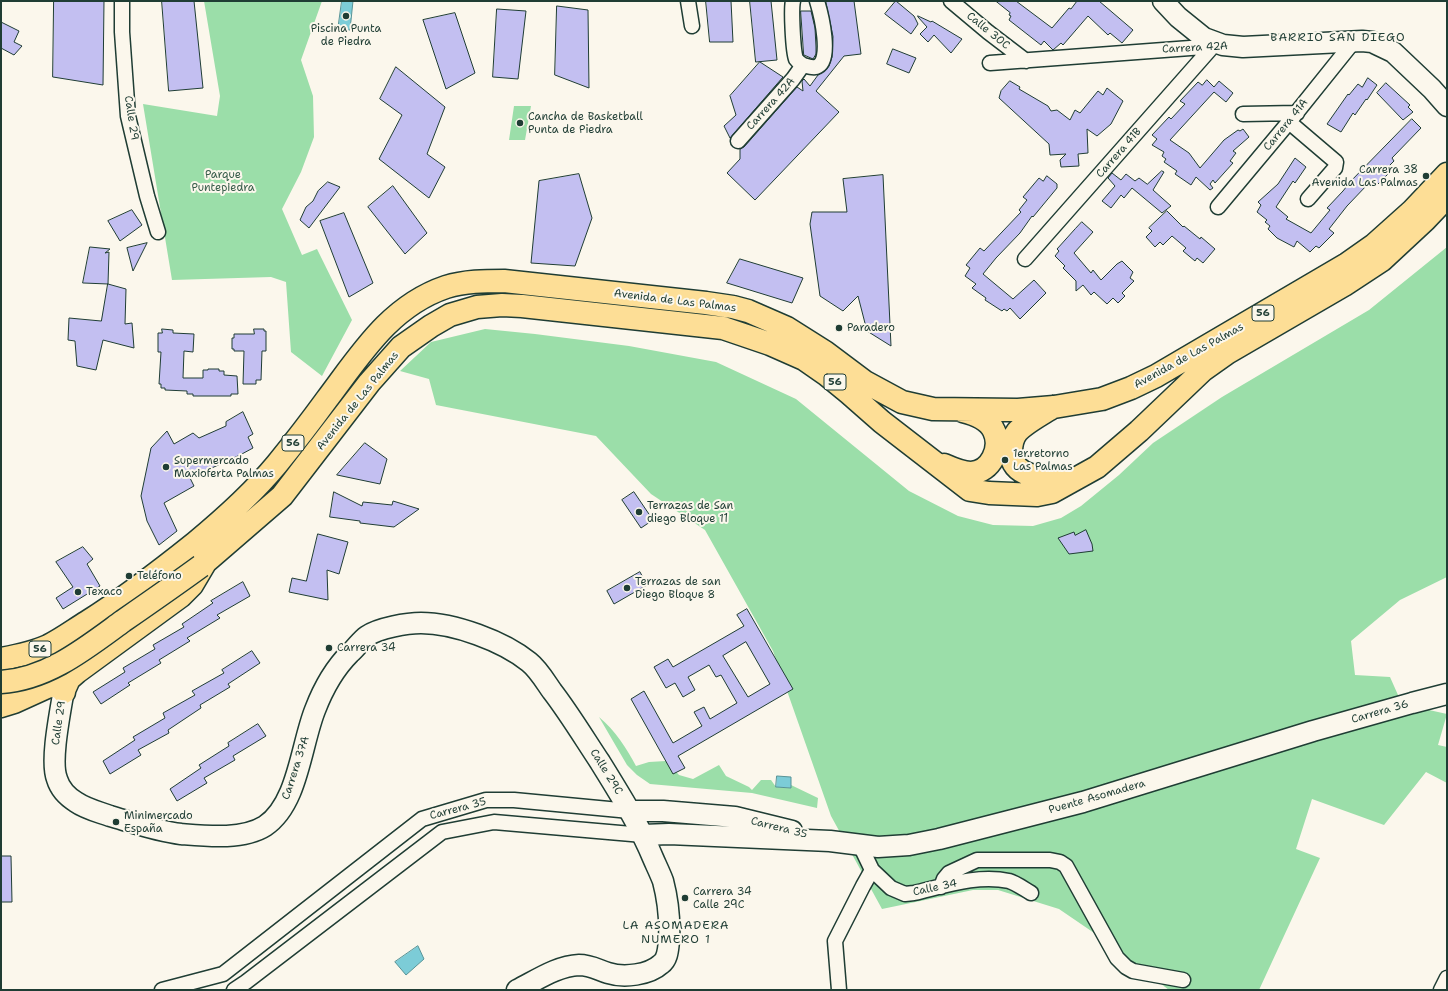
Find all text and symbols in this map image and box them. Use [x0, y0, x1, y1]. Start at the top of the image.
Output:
street label: Calle 30C [964, 10, 1012, 52]
marker: Piscina Punta de Piedra [341, 11, 351, 21]
place label: Piscina Punta de Piedra [311, 22, 381, 48]
district label: BARRIO SAN DIEGO [1270, 31, 1406, 45]
street label: Carrera 42A [1162, 40, 1228, 56]
street label: Carrera 42A [744, 75, 798, 133]
street label: Calle 29 [121, 95, 141, 141]
street label: Carrera 41A [1261, 96, 1311, 154]
place label: Cancha de Basketball Punta de Piedra [528, 110, 643, 136]
marker: Cancha de Basketball Punta de Piedra [515, 118, 525, 128]
street label: Carrera 41B [1094, 125, 1144, 181]
place label: Carrera 38 Avenida Las Palmas [1312, 163, 1418, 189]
park label: Parque Puntepiedra [191, 168, 255, 194]
marker: Carrera 38 Avenida Las Palmas [1421, 171, 1431, 181]
street label: Avenida de Las Palmas [613, 287, 737, 315]
road number: 56 [1252, 305, 1274, 321]
street label: Avenida de Las Palmas [1132, 320, 1246, 392]
place label: Paradero [847, 321, 895, 335]
marker: Paradero [834, 323, 844, 333]
street label: Avenida de Las Palmas [314, 349, 402, 453]
road number: 56 [824, 374, 846, 390]
road number: 56 [282, 435, 304, 451]
place label: 1er.retorno Las Palmas [1013, 447, 1073, 473]
place label: Supermercado Maxioferta Palmas [174, 454, 274, 480]
marker: 1er.retorno Las Palmas [1000, 455, 1010, 465]
marker: Supermercado Maxioferta Palmas [161, 462, 171, 472]
place label: Terrazas de San diego Bloque 11 [647, 499, 733, 525]
marker: Terrazas de San diego Bloque 11 [634, 507, 644, 517]
place label: Teléfono [137, 569, 182, 583]
marker: Teléfono [124, 571, 134, 581]
place label: Terrazas de san Diego Bloque 8 [635, 575, 721, 601]
marker: Terrazas de san Diego Bloque 8 [622, 583, 632, 593]
place label: Texaco [86, 585, 122, 599]
marker: Texaco [73, 587, 83, 597]
road number: 56 [29, 641, 51, 657]
place label: Carrera 34 [337, 641, 396, 655]
marker: Carrera 34 [324, 643, 334, 653]
street label: Carrera 36 [1350, 698, 1410, 726]
street label: Calle 29 [49, 700, 69, 746]
street label: Carrera 37A [280, 735, 312, 801]
street label: Calle 29C [587, 747, 625, 797]
street label: Puente Asomadera [1047, 777, 1147, 817]
street label: Carrera 35 [428, 795, 488, 823]
place label: Minimercado España [124, 809, 193, 835]
street label: Carrera 35 [749, 815, 809, 841]
marker: Minimercado España [111, 817, 121, 827]
street label: Calle 34 [912, 877, 958, 899]
place label: Carrera 34 Calle 29C [693, 885, 752, 911]
marker: Carrera 34 Calle 29C [680, 893, 690, 903]
district label: LA ASOMADERA NUMERO 1 [622, 919, 730, 947]

